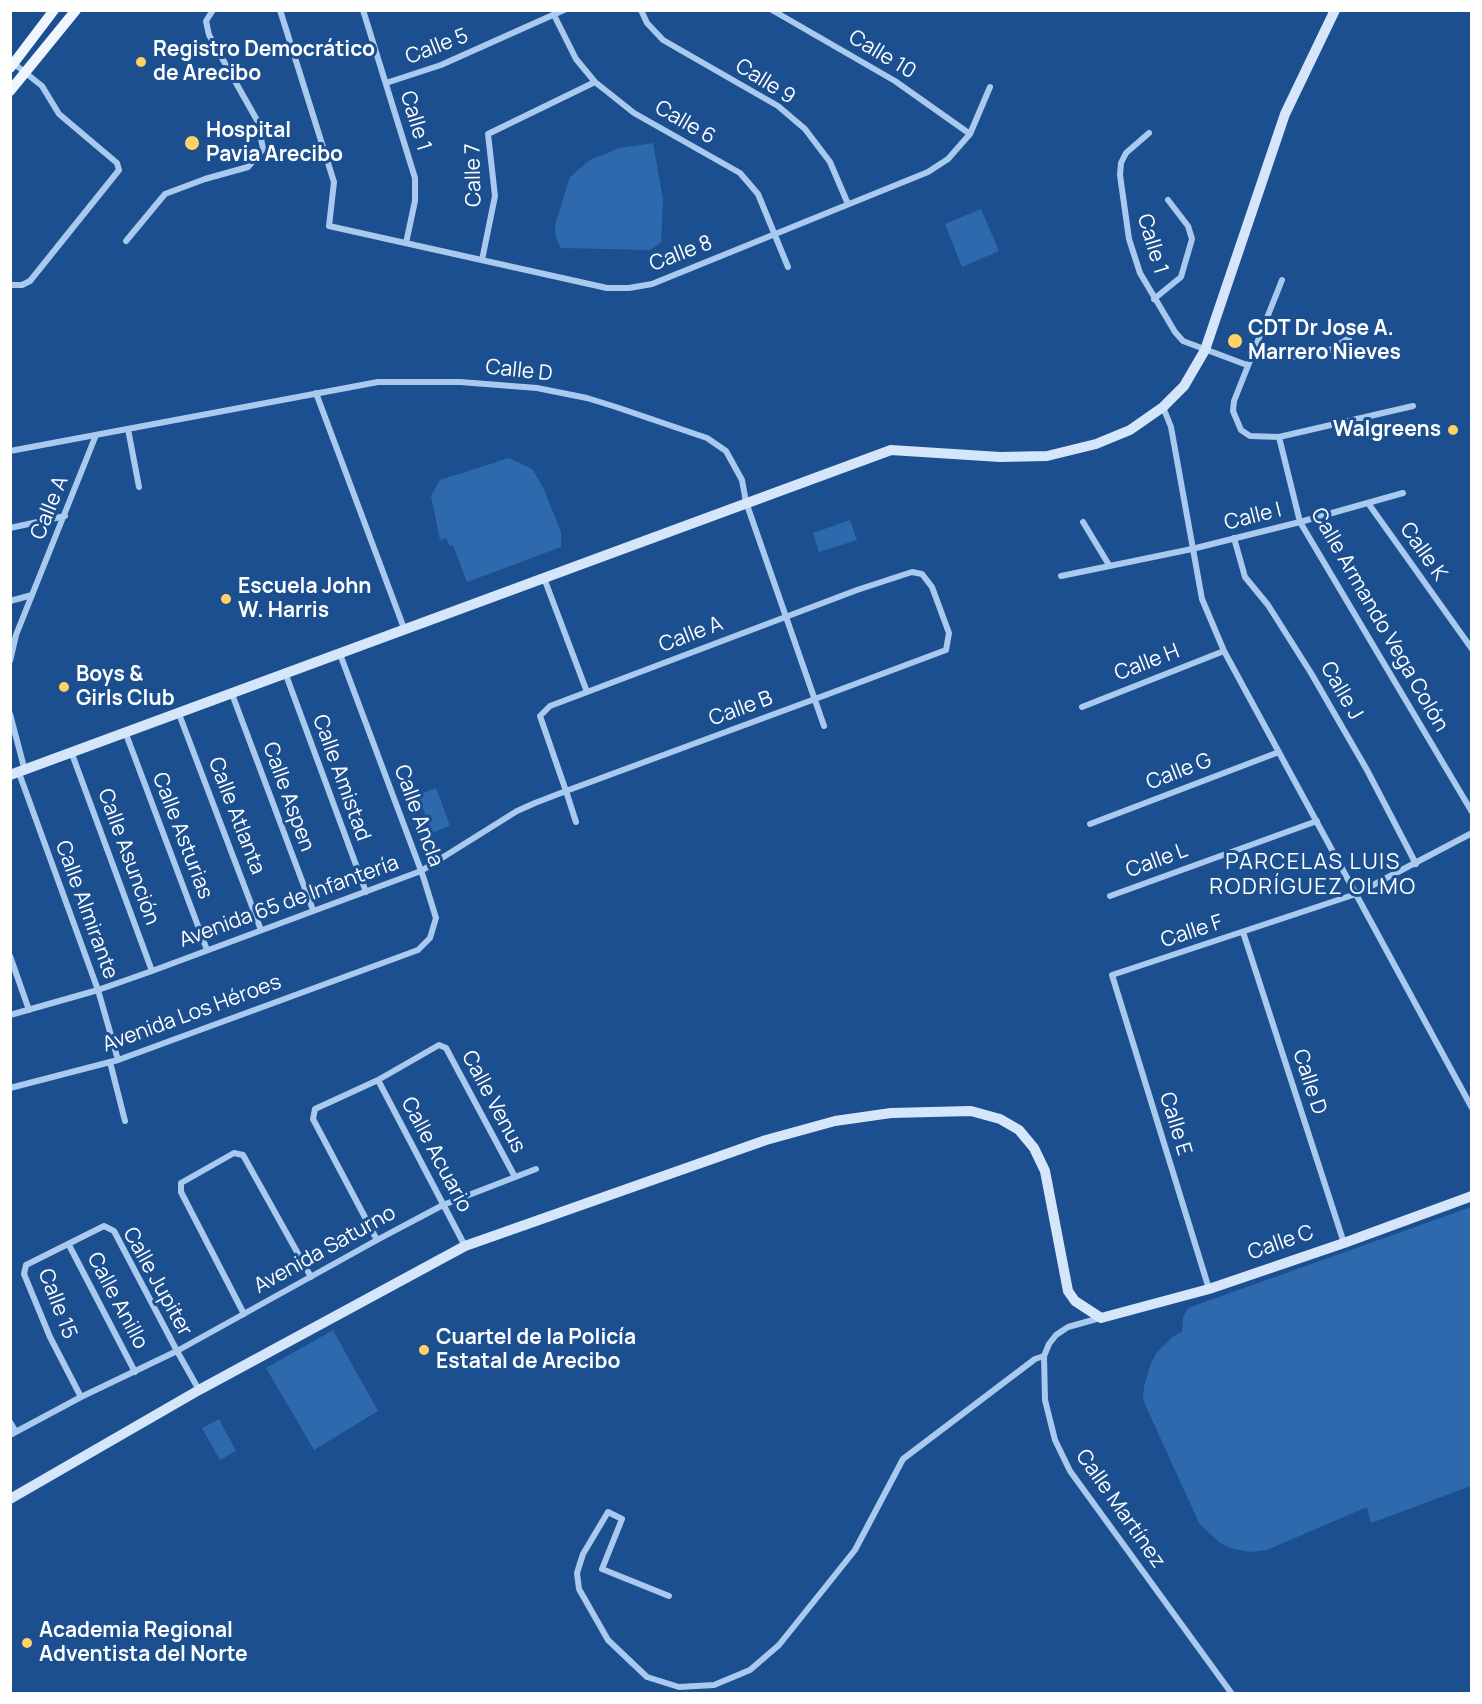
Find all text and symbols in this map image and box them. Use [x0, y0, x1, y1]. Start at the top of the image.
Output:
street label: Calle 5 [402, 24, 472, 70]
street label: Calle 10 [844, 25, 920, 85]
place label: Registro Democrático de Arecibo [153, 37, 375, 87]
street label: Calle 9 [730, 54, 800, 110]
marker: Registro Democrático de Arecibo [134, 55, 148, 69]
street label: Calle 1 [394, 88, 436, 154]
street label: Calle 6 [650, 96, 720, 150]
place label: Hospital Pavia Arecibo [206, 118, 343, 168]
marker: Hospital Pavia Arecibo [183, 134, 201, 152]
street label: Calle 7 [461, 143, 487, 207]
street label: Calle 1 [1131, 211, 1173, 277]
street label: Calle 8 [646, 231, 716, 277]
place label: CDT Dr Jose A. Marrero Nieves [1248, 316, 1401, 366]
marker: CDT Dr Jose A. Marrero Nieves [1226, 332, 1244, 350]
street label: Calle D [484, 355, 554, 387]
place label: Walgreens [1333, 417, 1441, 443]
marker: Walgreens [1446, 423, 1460, 437]
street label: Calle A [26, 473, 74, 543]
street label: Calle I [1222, 498, 1284, 536]
street label: Calle Armando Vega Colón [1305, 504, 1453, 736]
street label: Calle K [1394, 518, 1452, 586]
place label: Escuela John W. Harris [238, 574, 371, 624]
marker: Escuela John W. Harris [219, 592, 233, 606]
street label: Calle A [656, 611, 726, 659]
street label: Calle H [1111, 639, 1183, 687]
street label: Calle J [1314, 658, 1368, 724]
place label: Boys & Girls Club [76, 662, 175, 712]
marker: Boys & Girls Club [57, 680, 71, 694]
street label: Calle B [706, 686, 776, 732]
street label: Calle Amistad [306, 711, 376, 845]
street label: Calle Aspen [257, 739, 319, 855]
street label: Calle G [1143, 748, 1215, 796]
street label: Calle Atlanta [202, 754, 270, 878]
street label: Calle Ancla [388, 762, 448, 870]
street label: Calle Asturias [146, 769, 218, 903]
street label: Calle Asunción [92, 785, 164, 929]
street label: Calle Almirante [49, 837, 123, 983]
street label: Calle L [1123, 838, 1191, 884]
district label: PARCELAS LUIS RODRÍGUEZ OLMO [1209, 850, 1417, 902]
street label: Avenida 65 de Infantería [176, 851, 402, 953]
street label: Calle F [1158, 910, 1226, 954]
street label: Avenida Los Héroes [99, 970, 285, 1058]
street label: Calle Venus [456, 1046, 530, 1158]
street label: Calle D [1287, 1046, 1331, 1118]
street label: Calle E [1153, 1089, 1197, 1159]
street label: Calle Acuario [395, 1093, 477, 1217]
street label: Avenida Saturno [250, 1201, 400, 1299]
street label: Calle C [1245, 1220, 1317, 1266]
street label: Calle Jupiter [117, 1223, 197, 1341]
street label: Calle Anillo [81, 1248, 153, 1354]
street label: Calle 15 [32, 1265, 82, 1343]
place label: Cuartel de la Policía Estatal de Arecibo [436, 1325, 636, 1375]
marker: Cuartel de la Policía Estatal de Arecibo [417, 1343, 431, 1357]
street label: Calle Martínez [1070, 1445, 1170, 1573]
place label: Academia Regional Adventista del Norte [39, 1618, 248, 1668]
marker: Academia Regional Adventista del Norte [20, 1636, 34, 1650]

